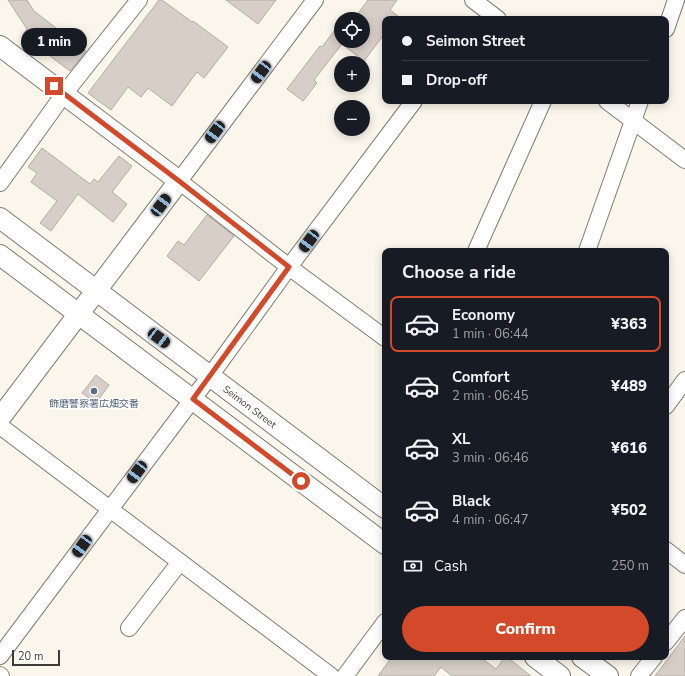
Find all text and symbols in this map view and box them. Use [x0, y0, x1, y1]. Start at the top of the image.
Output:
map controls [334, 12, 370, 136]
button: locate [334, 12, 370, 48]
callout: 1 min [21, 28, 87, 56]
text: Seimon Street [426, 31, 525, 51]
text: 1 min [37, 33, 71, 51]
button: + [334, 56, 370, 92]
car [249, 59, 273, 85]
text: Drop-off [426, 70, 487, 90]
route end [45, 77, 63, 95]
button: − [334, 100, 370, 136]
car [203, 119, 227, 145]
car [149, 192, 173, 218]
car [297, 228, 321, 254]
text: Choose a ride [402, 260, 516, 284]
text: Economy [452, 305, 515, 325]
icon: car [404, 306, 440, 342]
text: ¥363 [611, 314, 647, 334]
text: 1 min · 06:44 [452, 325, 528, 343]
car [146, 326, 172, 350]
text: Comfort [452, 367, 509, 387]
icon: car [404, 368, 440, 404]
text: ¥489 [611, 376, 647, 396]
street label: Seimon Street [220, 382, 279, 432]
marker: 飾磨警察署広畑交番 [89, 386, 99, 396]
text: 2 min · 06:45 [452, 387, 528, 405]
place label: 飾磨警察署広畑交番 [49, 397, 139, 411]
text: XL [452, 429, 471, 449]
icon: car [404, 430, 440, 466]
text: ¥616 [611, 438, 647, 458]
text: 3 min · 06:46 [452, 449, 528, 467]
car [125, 459, 149, 485]
route start [292, 472, 310, 490]
text: Black [452, 491, 490, 511]
icon: car [404, 492, 440, 528]
text: ¥502 [611, 500, 647, 520]
text: 4 min · 06:47 [452, 511, 528, 529]
car [70, 533, 94, 559]
icon: cash [402, 555, 424, 577]
text: Cash [434, 556, 468, 576]
text: 250 m [611, 557, 649, 575]
button: Confirm [402, 606, 649, 652]
scale bar [12, 648, 60, 667]
text: 20 m [18, 649, 43, 664]

